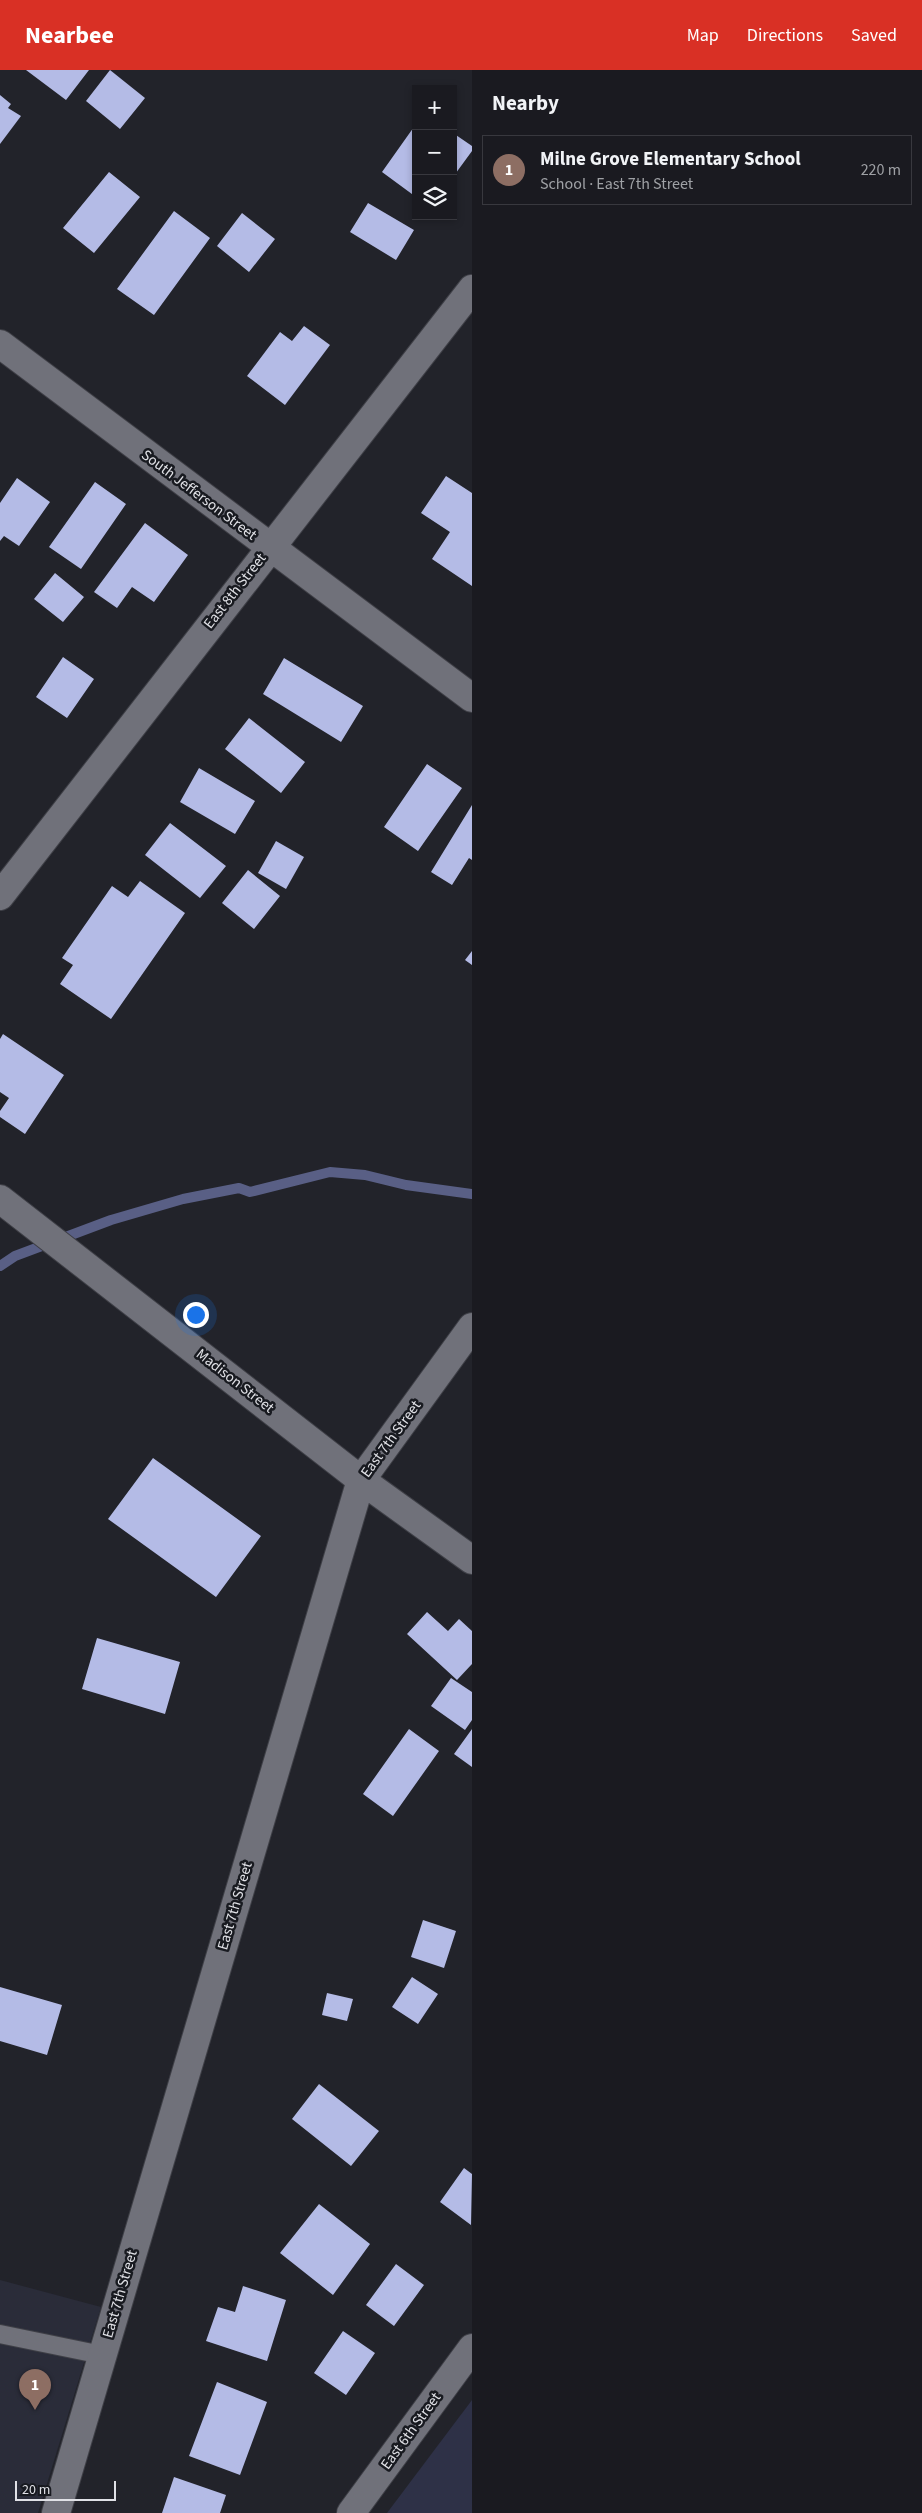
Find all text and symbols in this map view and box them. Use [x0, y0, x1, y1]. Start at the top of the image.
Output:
text: Nearbee [25, 18, 114, 53]
text: Map [687, 23, 719, 48]
text: Directions [747, 23, 823, 48]
text: Saved [851, 23, 897, 48]
map controls [412, 85, 457, 220]
button: + [412, 85, 457, 130]
text: Nearby [492, 88, 559, 118]
button: − [412, 130, 457, 175]
text: Milne Grove Elementary School [540, 146, 801, 173]
text: 1 [505, 159, 513, 181]
text: 220 m [861, 159, 901, 181]
text: School · East 7th Street [540, 173, 693, 195]
button: layers [412, 175, 457, 220]
street label: South Jefferson Street [137, 445, 261, 545]
street label: East 8th Street [199, 549, 271, 633]
your location [183, 1302, 209, 1328]
street label: Madison Street [192, 1344, 278, 1418]
street label: East 7th Street [356, 1396, 426, 1482]
street label: East 7th Street [212, 1859, 258, 1953]
street label: East 7th Street [97, 2247, 143, 2341]
pin: 1 [19, 2369, 51, 2410]
street label: East 6th Street [376, 2388, 446, 2474]
scale bar [15, 2478, 116, 2501]
text: 20 m [22, 2480, 50, 2500]

